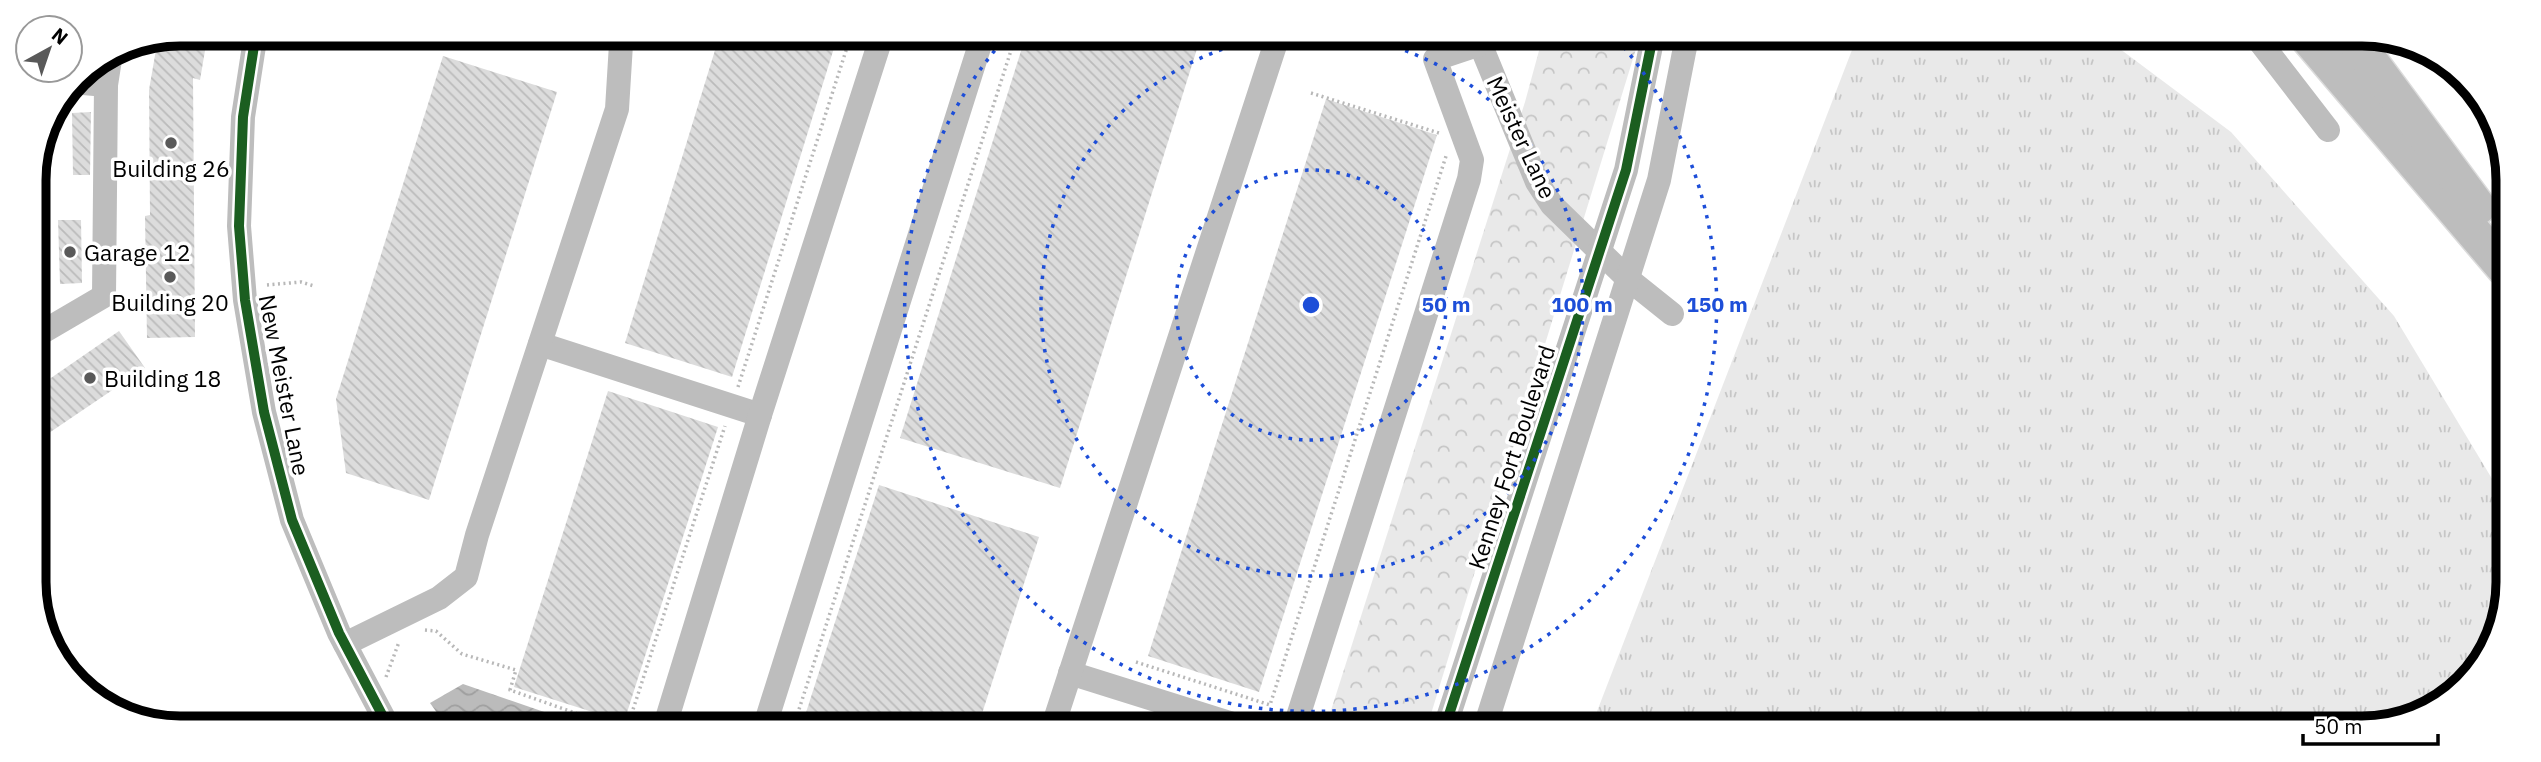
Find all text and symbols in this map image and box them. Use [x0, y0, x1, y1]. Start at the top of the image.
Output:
north arrow [14, 14, 84, 84]
text: N [47, 22, 73, 50]
street label: Meister Lane [1481, 71, 1563, 203]
marker: Building 26 [163, 135, 179, 151]
place label: Building 26 [112, 153, 230, 183]
place label: Garage 12 [84, 237, 191, 267]
marker: Garage 12 [62, 244, 78, 260]
marker: Building 20 [162, 269, 178, 285]
place label: Building 20 [111, 287, 229, 317]
text: 50 m [1422, 290, 1470, 318]
text: 100 m [1551, 290, 1613, 318]
text: 150 m [1686, 290, 1748, 318]
street label: New Meister Lane [253, 292, 317, 478]
centre of rings [1299, 293, 1323, 317]
street label: Kenney Fort Boulevard [1461, 341, 1561, 573]
place label: Building 18 [104, 363, 221, 393]
marker: Building 18 [82, 370, 98, 386]
scale bar [2303, 702, 2438, 746]
text: 50 m [2314, 712, 2363, 740]

